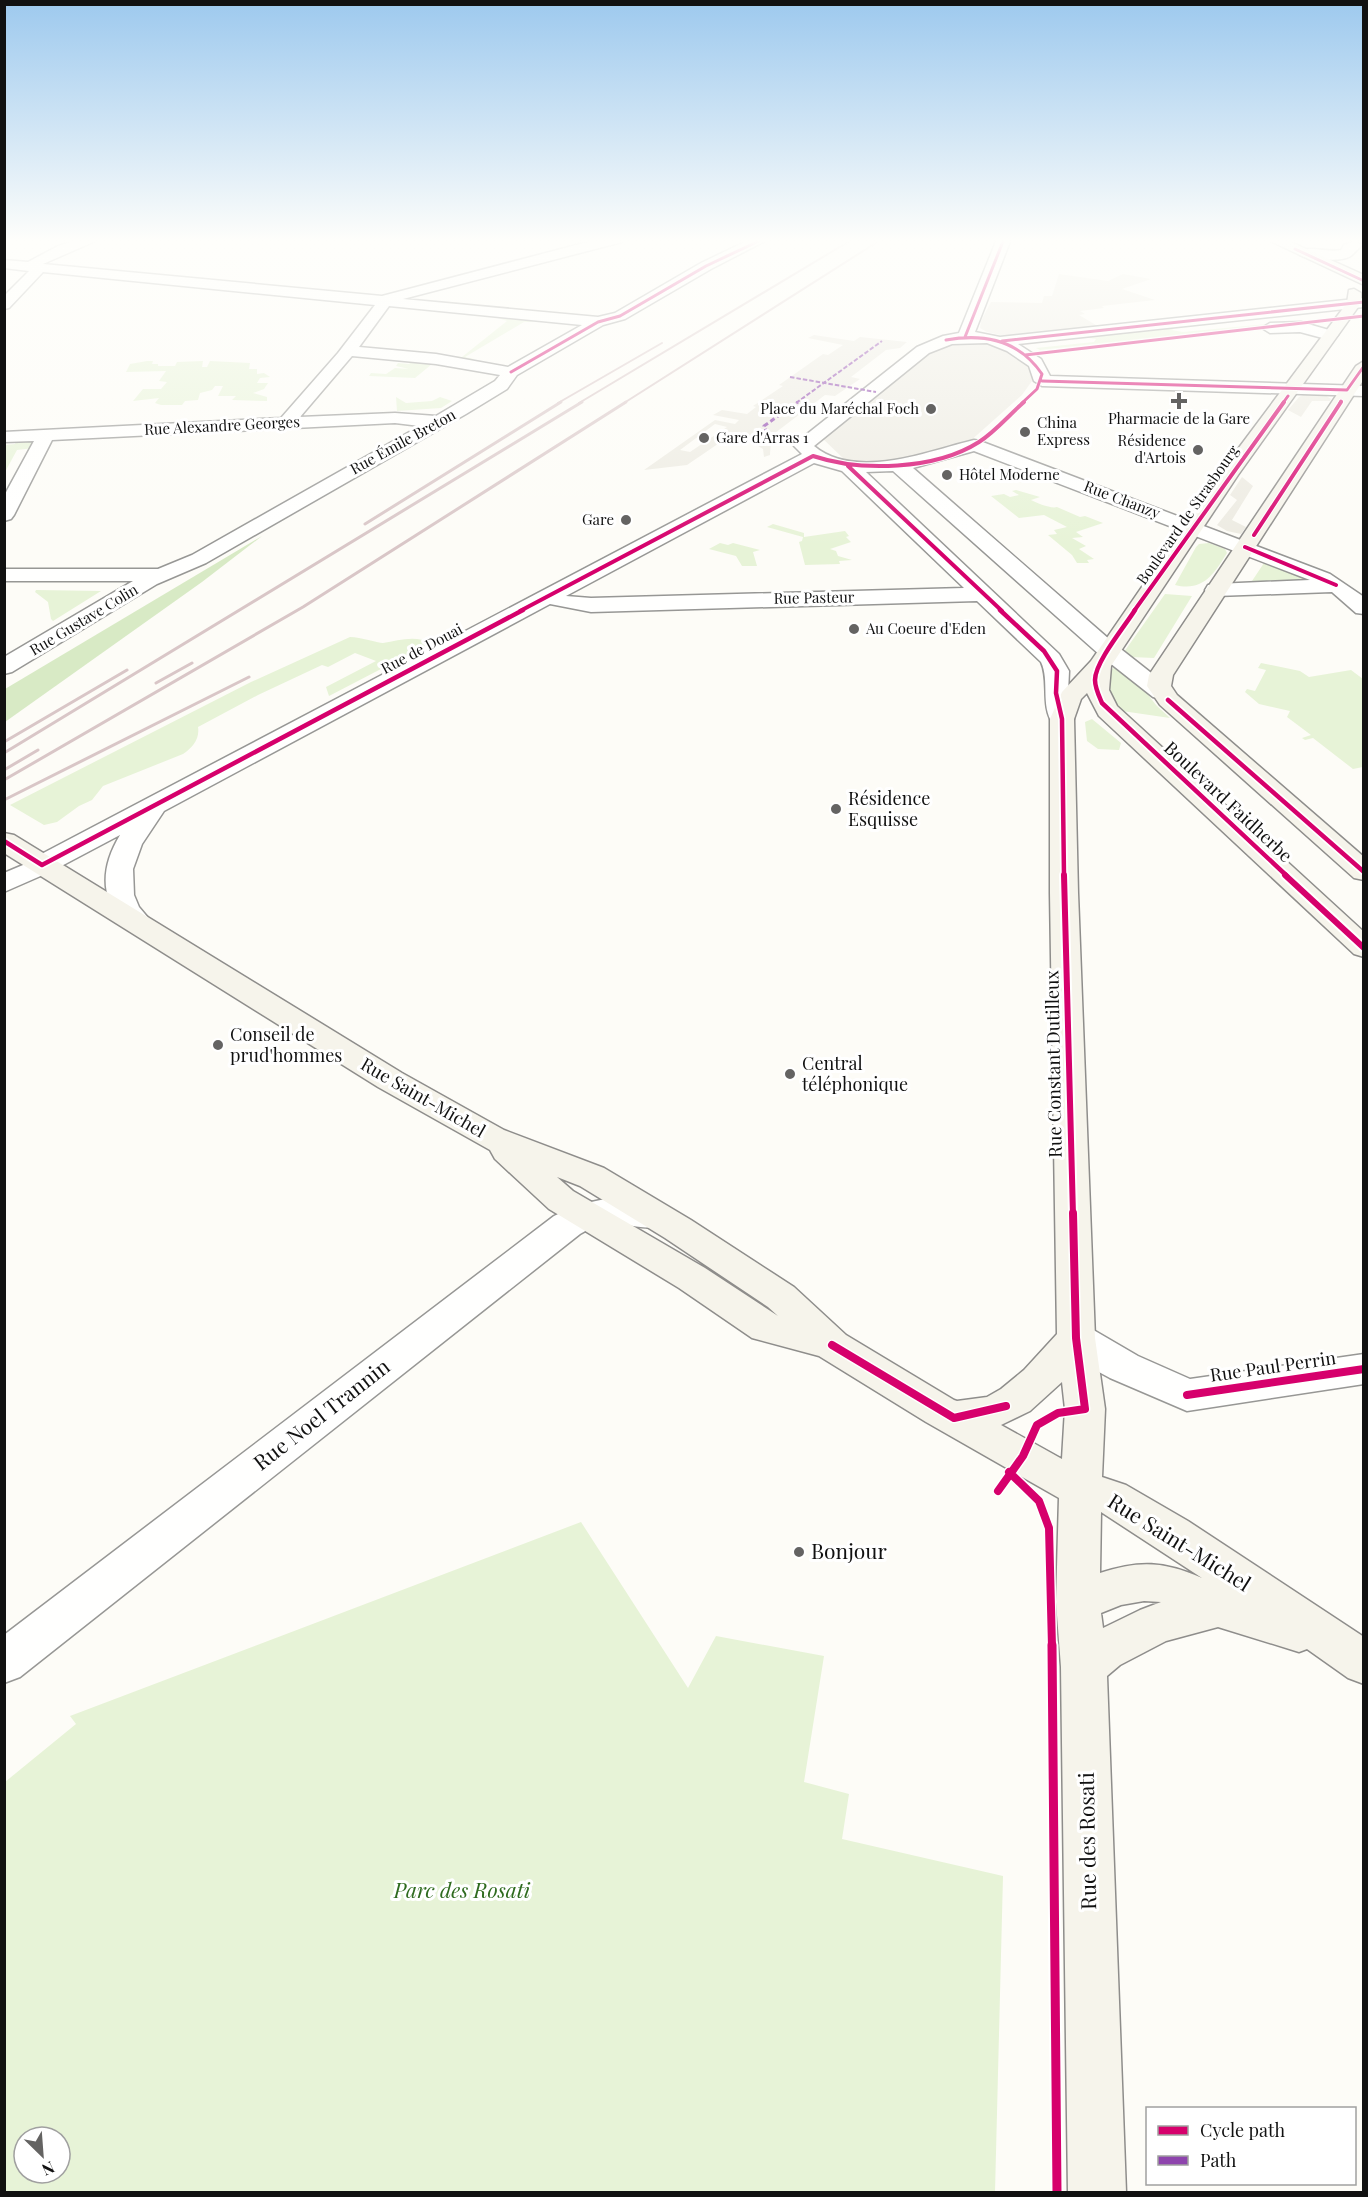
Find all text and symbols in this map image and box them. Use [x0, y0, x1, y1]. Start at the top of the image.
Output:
marker: Pharmacie de la Gare [1172, 394, 1186, 408]
place label: Place du Maréchal Foch [760, 398, 919, 418]
marker: Place du Maréchal Foch [924, 402, 938, 416]
street label: Rue Émile Breton [346, 404, 459, 478]
place label: Pharmacie de la Gare [1108, 408, 1250, 428]
street label: Rue Alexandre Georges [144, 411, 300, 439]
place label: China Express [1037, 412, 1090, 449]
marker: China Express [1018, 425, 1032, 439]
place label: Gare d'Arras 1 [716, 427, 809, 447]
place label: Résidence d'Artois [1117, 430, 1186, 467]
marker: Gare d'Arras 1 [697, 431, 711, 445]
street label: Boulevard de Strasbourg [1131, 441, 1243, 588]
marker: Résidence d'Artois [1191, 443, 1205, 457]
place label: Hôtel Moderne [959, 464, 1060, 484]
marker: Hôtel Moderne [940, 468, 954, 482]
street label: Rue Chanzy [1081, 475, 1164, 523]
place label: Gare [582, 509, 614, 529]
marker: Gare [619, 513, 633, 527]
street label: Rue Gustave Colin [26, 579, 141, 659]
street label: Rue Pasteur [773, 586, 855, 608]
street label: Rue de Douai [377, 618, 466, 678]
place label: Au Coeure d'Eden [865, 618, 986, 638]
marker: Au Coeure d'Eden [847, 622, 861, 636]
street label: Boulevard Faidherbe [1159, 736, 1298, 867]
place label: Résidence Esquisse [848, 786, 930, 831]
marker: Résidence Esquisse [829, 802, 843, 816]
street label: Rue Constant Dutilleux [1039, 969, 1067, 1158]
place label: Conseil de prud'hommes [230, 1022, 342, 1067]
marker: Conseil de prud'hommes [211, 1038, 225, 1052]
place label: Central téléphonique [802, 1051, 908, 1096]
street label: Rue Saint-Michel [357, 1052, 490, 1143]
marker: Central téléphonique [783, 1067, 797, 1081]
street label: Rue Paul Perrin [1208, 1345, 1337, 1387]
street label: Rue Noel Trannin [247, 1351, 395, 1475]
street label: Rue Saint-Michel [1103, 1486, 1257, 1597]
place label: Bonjour [811, 1536, 887, 1564]
marker: Bonjour [792, 1545, 806, 1559]
street label: Rue des Rosati [1071, 1772, 1101, 1910]
park label: Parc des Rosati [393, 1875, 531, 1903]
legend [1146, 2107, 1356, 2185]
text: Cycle path [1200, 2118, 1285, 2142]
north arrow [12, 2125, 72, 2185]
text: Path [1200, 2148, 1237, 2172]
text: N [38, 2157, 58, 2181]

